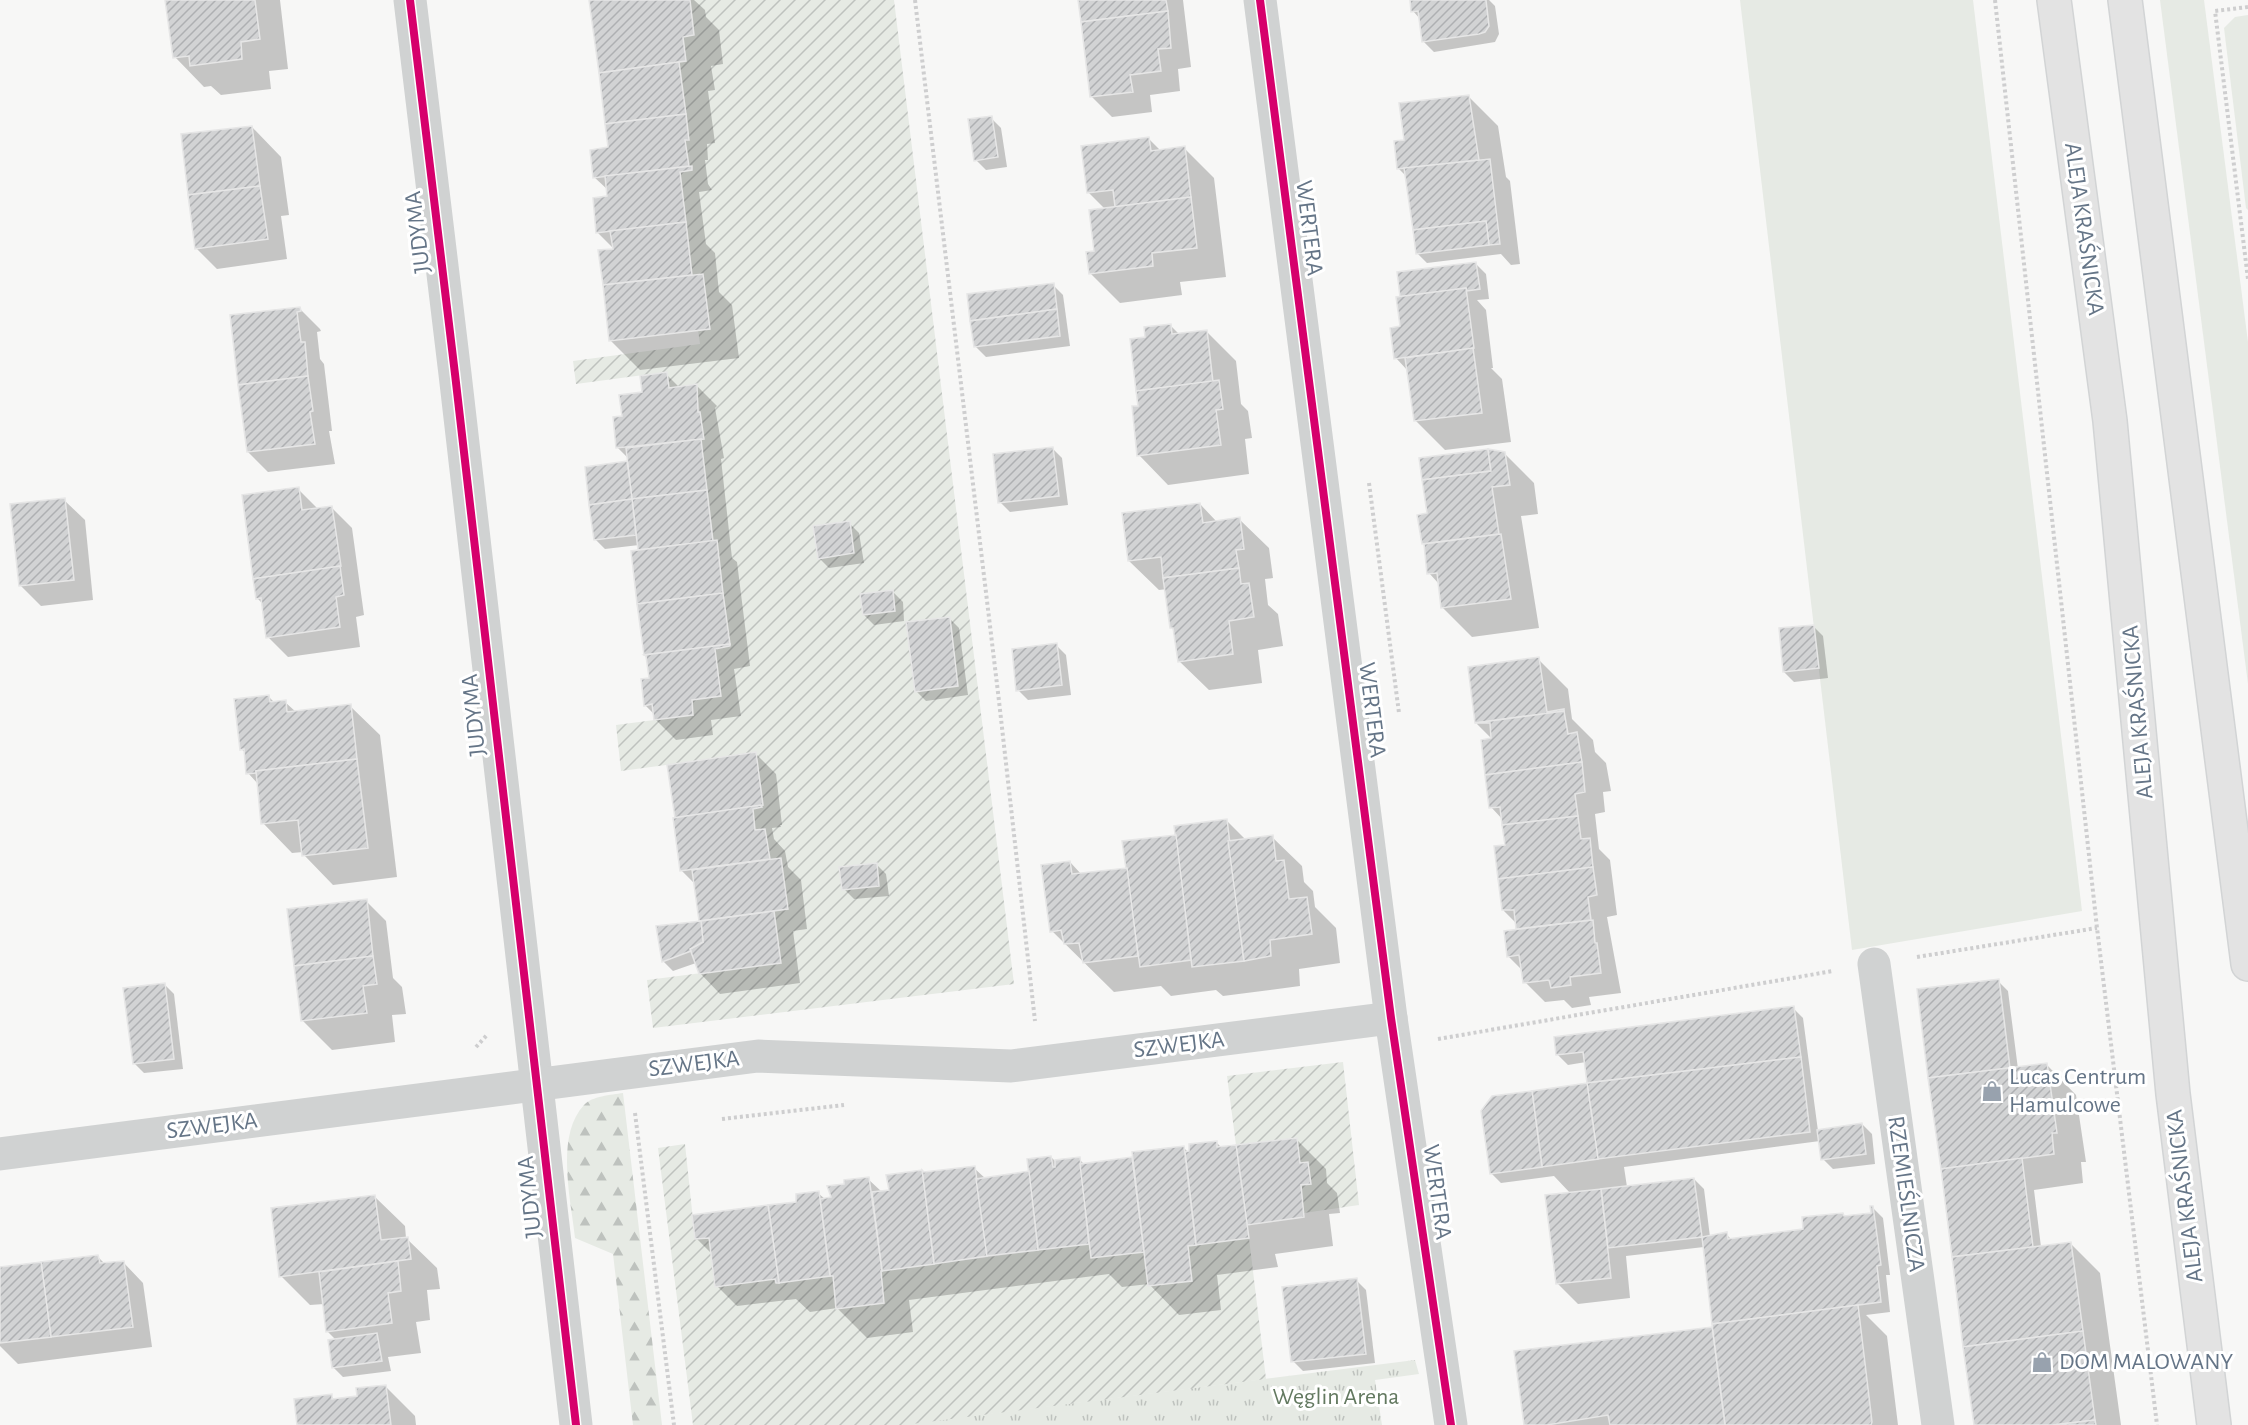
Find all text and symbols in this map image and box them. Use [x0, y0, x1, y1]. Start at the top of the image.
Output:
street label: ALEJA KRAŚNICKA [2060, 141, 2110, 317]
street label: WERTERA [1291, 179, 1327, 277]
street label: JUDYMA [401, 189, 435, 274]
street label: ALEJA KRAŚNICKA [2116, 624, 2158, 800]
street label: WERTERA [1354, 661, 1390, 759]
street label: JUDYMA [458, 673, 490, 757]
street label: SZWEJKA [1132, 1028, 1226, 1062]
street label: SZWEJKA [647, 1047, 741, 1081]
place label: Lucas Centrum Hamulcowe [2009, 1065, 2146, 1117]
shop icon: Lucas Centrum Hamulcowe [1980, 1079, 2004, 1103]
street label: ALEJA KRAŚNICKA [2160, 1108, 2208, 1284]
street label: SZWEJKA [165, 1109, 259, 1143]
street label: RZEMIEŚLNICZA [1883, 1114, 1931, 1274]
street label: WERTERA [1418, 1143, 1456, 1241]
street label: JUDYMA [514, 1155, 546, 1239]
shop icon: DOM MALOWANY [2030, 1350, 2054, 1374]
place label: DOM MALOWANY [2059, 1350, 2234, 1374]
park label: Węglin Arena [1273, 1385, 1399, 1409]

